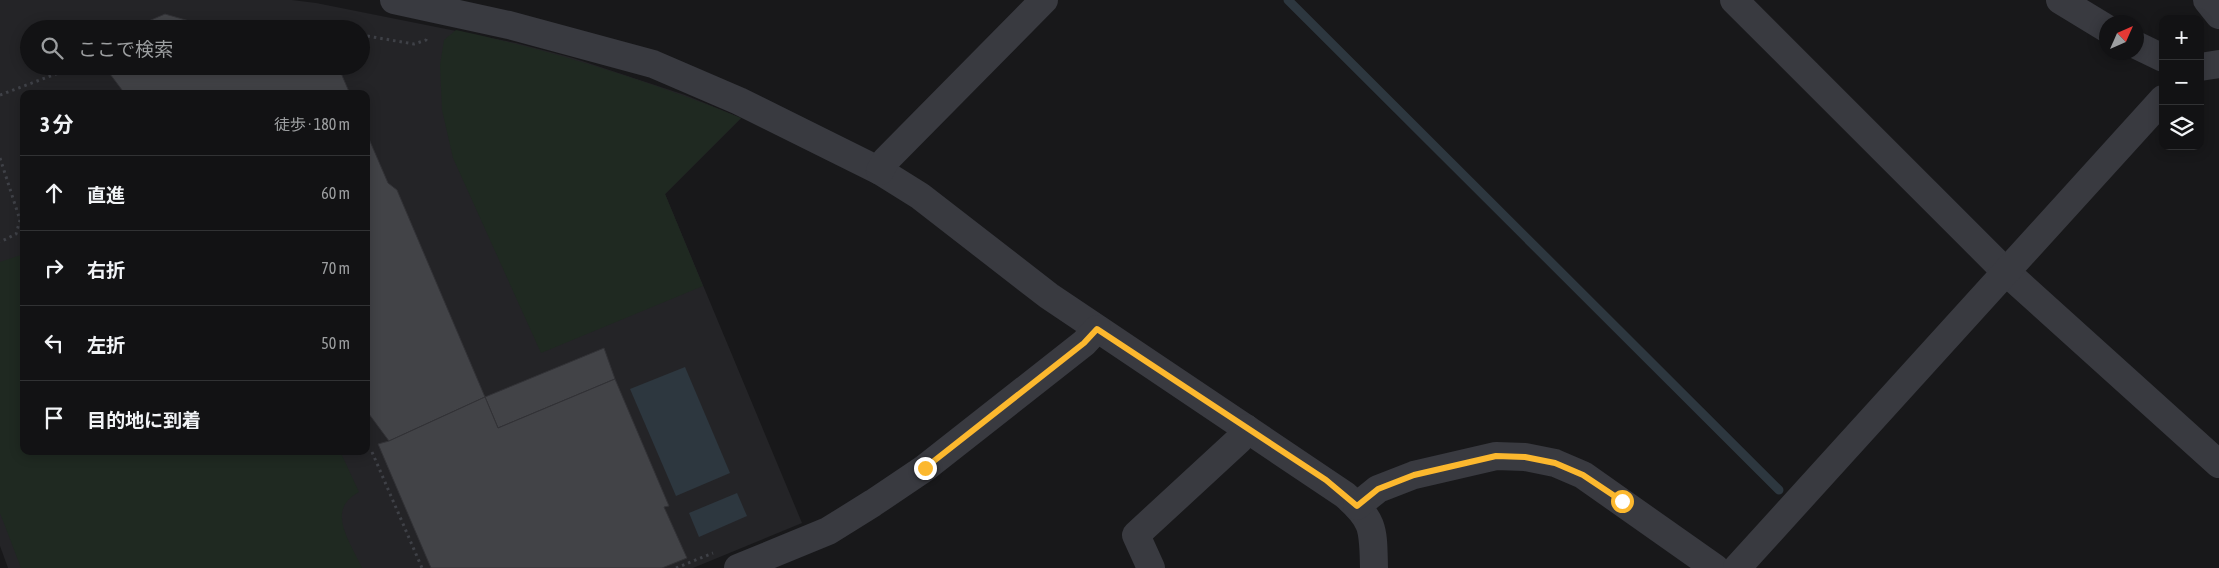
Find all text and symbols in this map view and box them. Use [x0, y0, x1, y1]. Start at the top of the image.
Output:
north arrow [2099, 15, 2144, 60]
map controls [2159, 15, 2204, 150]
button: + [2159, 15, 2204, 60]
search box [20, 20, 370, 75]
icon: search [38, 34, 66, 62]
text: ここで検索 [78, 38, 173, 60]
button: − [2159, 60, 2204, 105]
button: layers [2159, 105, 2204, 150]
text: 3 分 [40, 112, 74, 136]
text: 徒歩 · 180 m [274, 115, 350, 133]
icon: ahead [40, 179, 68, 207]
text: 直進 [87, 184, 125, 206]
text: 60 m [321, 184, 350, 202]
icon: right [40, 254, 68, 282]
text: 右折 [87, 259, 125, 281]
text: 70 m [321, 259, 350, 277]
icon: left [40, 329, 68, 357]
text: 左折 [87, 334, 125, 356]
text: 50 m [321, 334, 350, 352]
icon: arrive [40, 404, 68, 432]
text: 目的地に到着 [87, 409, 201, 431]
route end [914, 457, 937, 480]
route start [1611, 490, 1634, 513]

